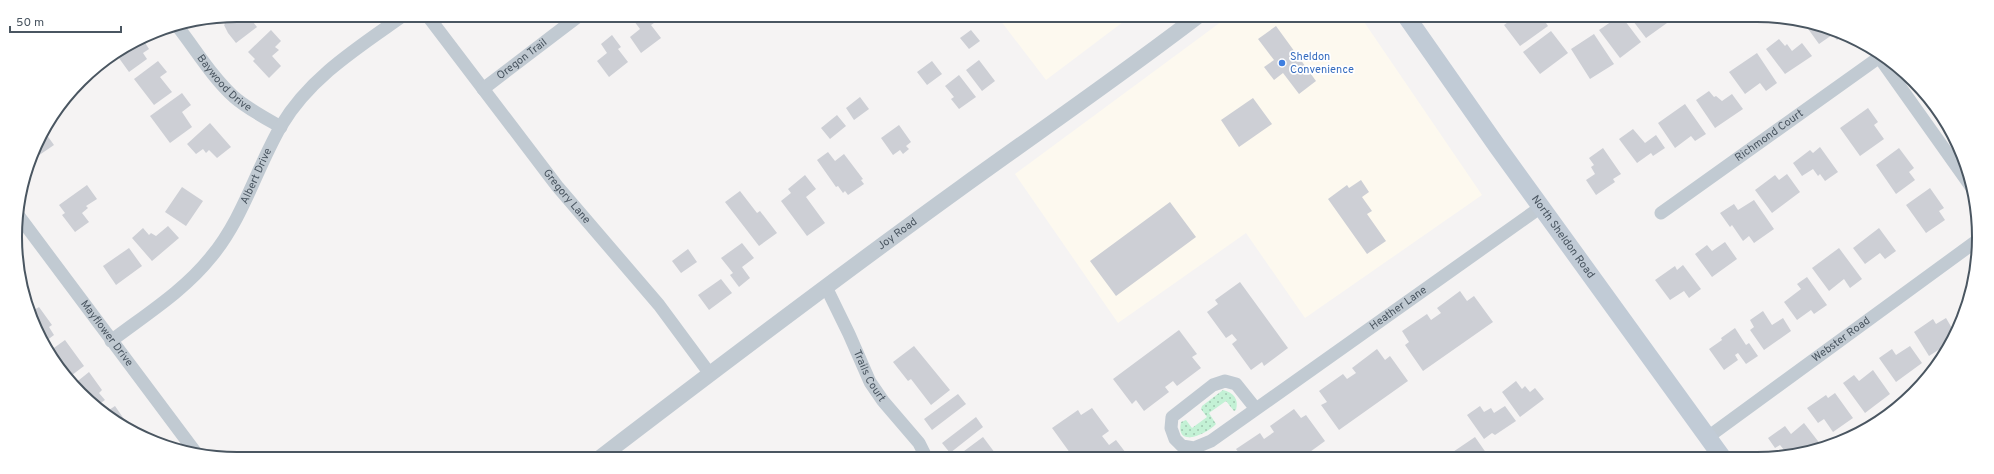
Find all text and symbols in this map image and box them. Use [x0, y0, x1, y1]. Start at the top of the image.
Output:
scale bar [10, 8, 121, 34]
text: 50 m [16, 15, 44, 31]
street label: Oregon Trail [494, 36, 550, 83]
place label: Sheldon Convenience [1290, 50, 1354, 77]
street label: Baywood Drive [194, 52, 254, 115]
marker: Sheldon Convenience [1277, 58, 1287, 68]
street label: Richmond Court [1732, 107, 1806, 165]
street label: Albert Drive [238, 146, 275, 206]
street label: Gregory Lane [540, 166, 593, 227]
street label: North Sheldon Road [1528, 193, 1598, 281]
street label: Joy Road [875, 215, 920, 253]
street label: Heather Lane [1367, 283, 1430, 333]
street label: Mayflower Drive [77, 298, 136, 370]
street label: Webster Road [1809, 314, 1873, 366]
street label: Trails Court [850, 348, 889, 405]

